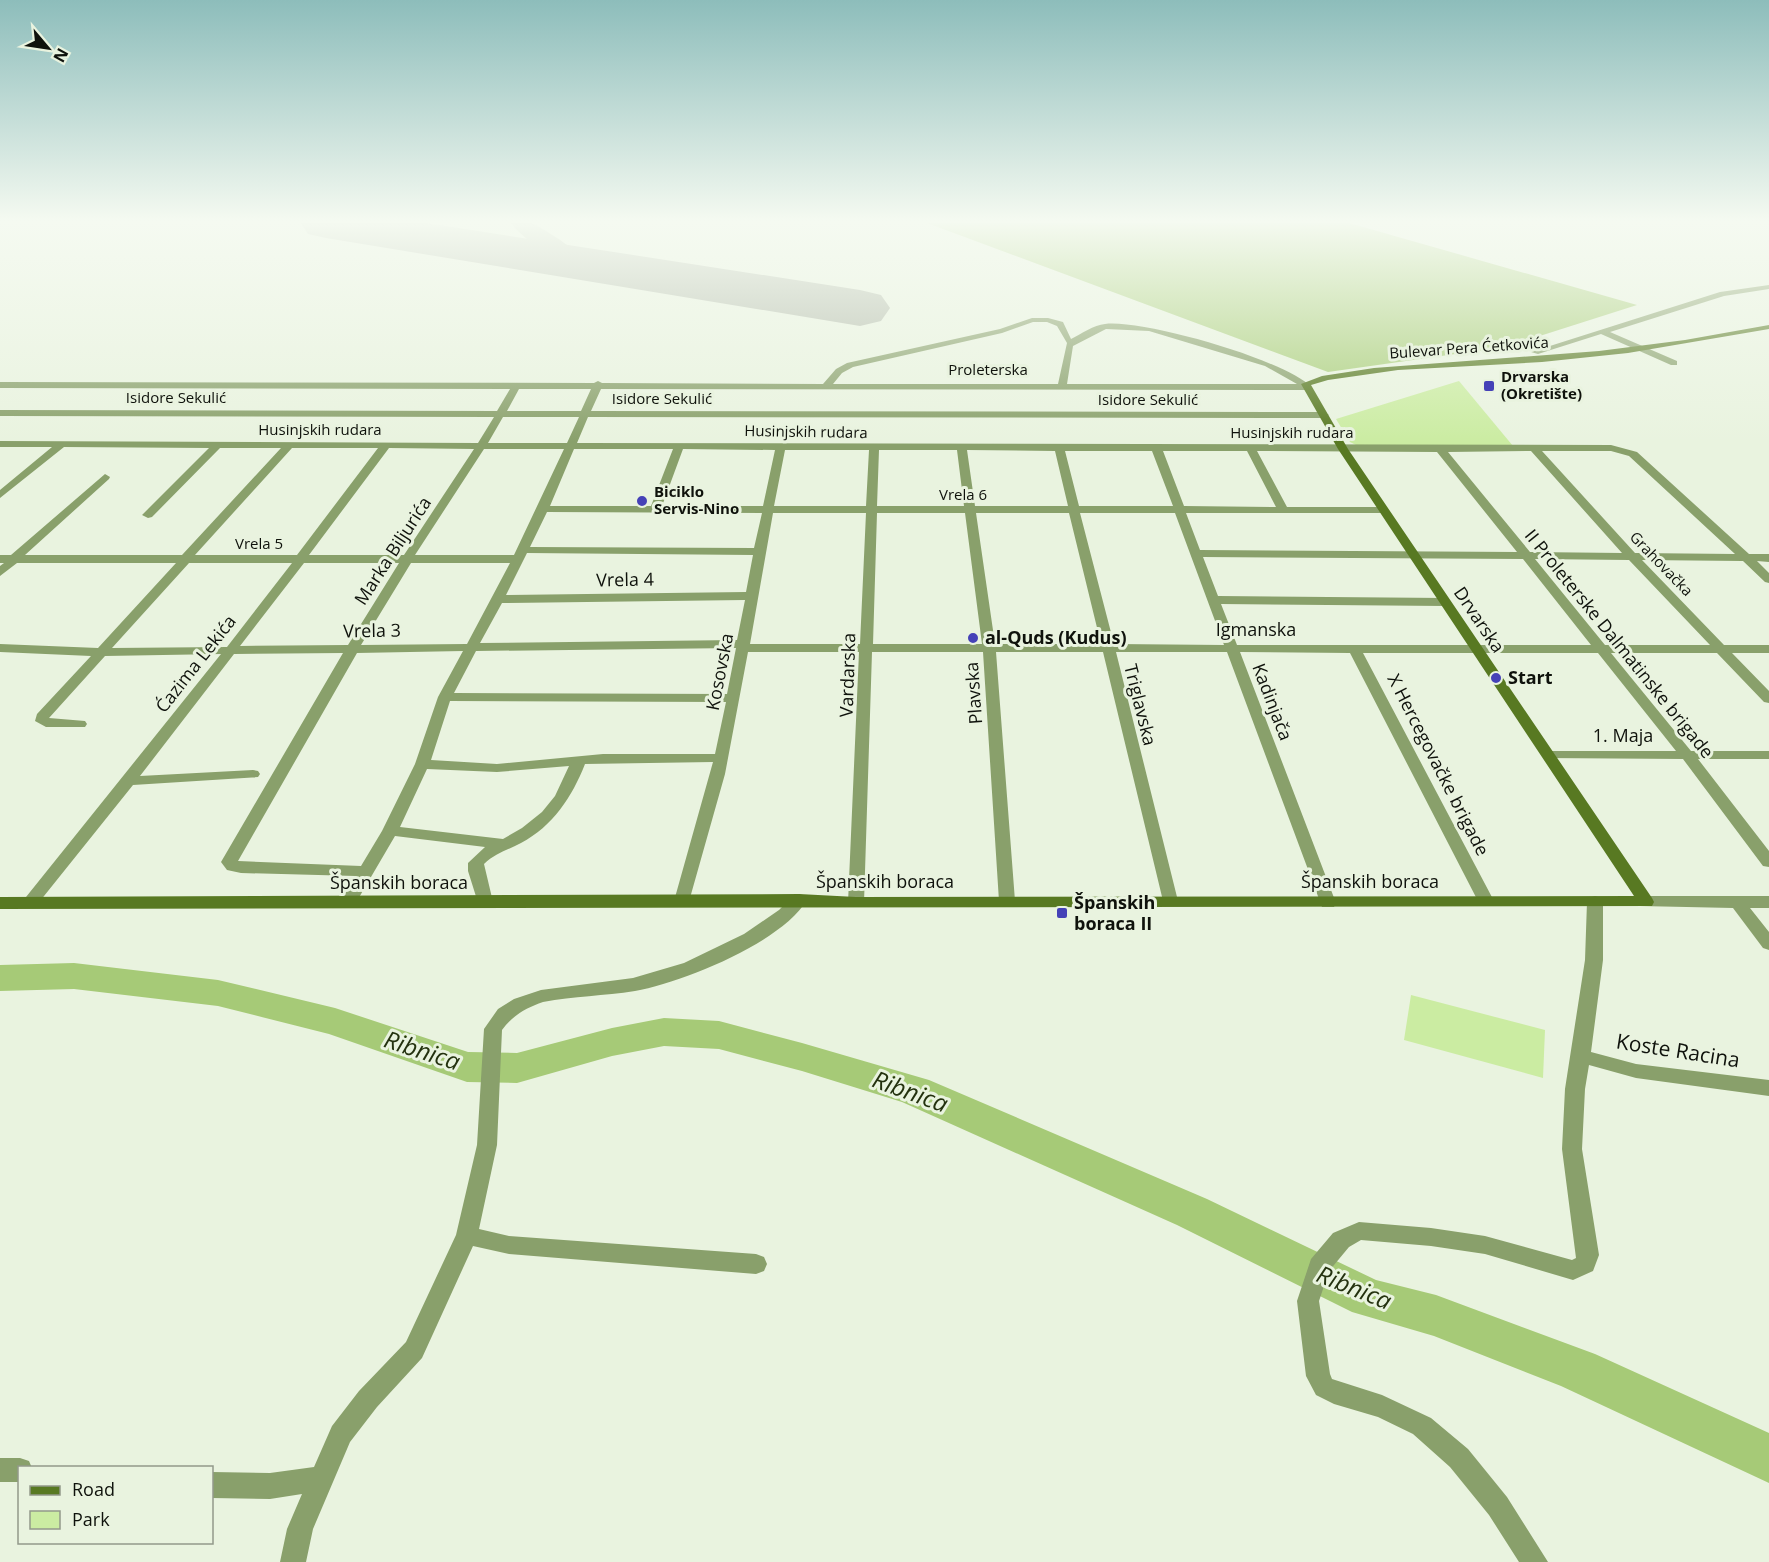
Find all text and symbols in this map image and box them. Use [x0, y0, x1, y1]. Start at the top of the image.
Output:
north arrow [18, 18, 78, 78]
text: N [48, 44, 74, 66]
street label: Bulevar Pera Ćetkovića [1389, 331, 1549, 363]
street label: Proleterska [948, 359, 1028, 379]
place label: Drvarska (Okretište) [1501, 366, 1582, 403]
marker: Drvarska (Okretište) [1482, 379, 1496, 393]
street label: Isidore Sekulić [126, 387, 226, 407]
street label: Isidore Sekulić [612, 388, 712, 408]
street label: Isidore Sekulić [1098, 389, 1198, 409]
street label: Husinjskih rudara [258, 419, 382, 439]
street label: Husinjskih rudara [744, 420, 868, 442]
street label: Husinjskih rudara [1230, 422, 1354, 442]
place label: Biciklo Servis-Nino [654, 481, 739, 518]
street label: Vrela 6 [939, 484, 987, 504]
street label: Marka Biljurića [348, 492, 436, 609]
marker: Biciklo Servis-Nino [635, 494, 649, 508]
street label: II Proleterske Dalmatinske brigade [1520, 524, 1720, 763]
street label: Grahovačka [1626, 527, 1698, 600]
street label: Vrela 5 [235, 533, 283, 553]
street label: Vrela 4 [596, 566, 654, 592]
street label: Drvarska [1449, 582, 1511, 657]
street label: Ćazima Lekića [149, 610, 241, 717]
street label: Vrela 3 [343, 617, 401, 643]
street label: Igmanska [1216, 617, 1296, 641]
place label: al-Quds (Kudus) [985, 625, 1126, 649]
street label: Kosovska [700, 631, 738, 713]
marker: al-Quds (Kudus) [966, 631, 980, 645]
street label: Vardarska [834, 632, 860, 718]
street label: Kadinjača [1247, 660, 1299, 744]
street label: Plavska [959, 661, 987, 725]
street label: Triglavska [1119, 662, 1163, 748]
place label: Start [1508, 665, 1553, 689]
street label: X Hercegovačke brigade [1383, 670, 1495, 859]
marker: Start [1489, 671, 1503, 685]
street label: 1. Maja [1593, 723, 1653, 747]
street label: Španskih boraca [816, 869, 954, 893]
street label: Španskih boraca [1301, 869, 1439, 893]
street label: Španskih boraca [330, 870, 468, 894]
place label: Španskih boraca II [1074, 890, 1155, 935]
marker: Španskih boraca II [1055, 906, 1069, 920]
water label: Ribnica [380, 1022, 465, 1077]
street label: Koste Racina [1614, 1026, 1742, 1074]
water label: Ribnica [868, 1062, 953, 1120]
water label: Ribnica [1312, 1257, 1397, 1317]
legend [18, 1466, 213, 1544]
text: Road [72, 1477, 115, 1501]
text: Park [72, 1507, 110, 1531]

